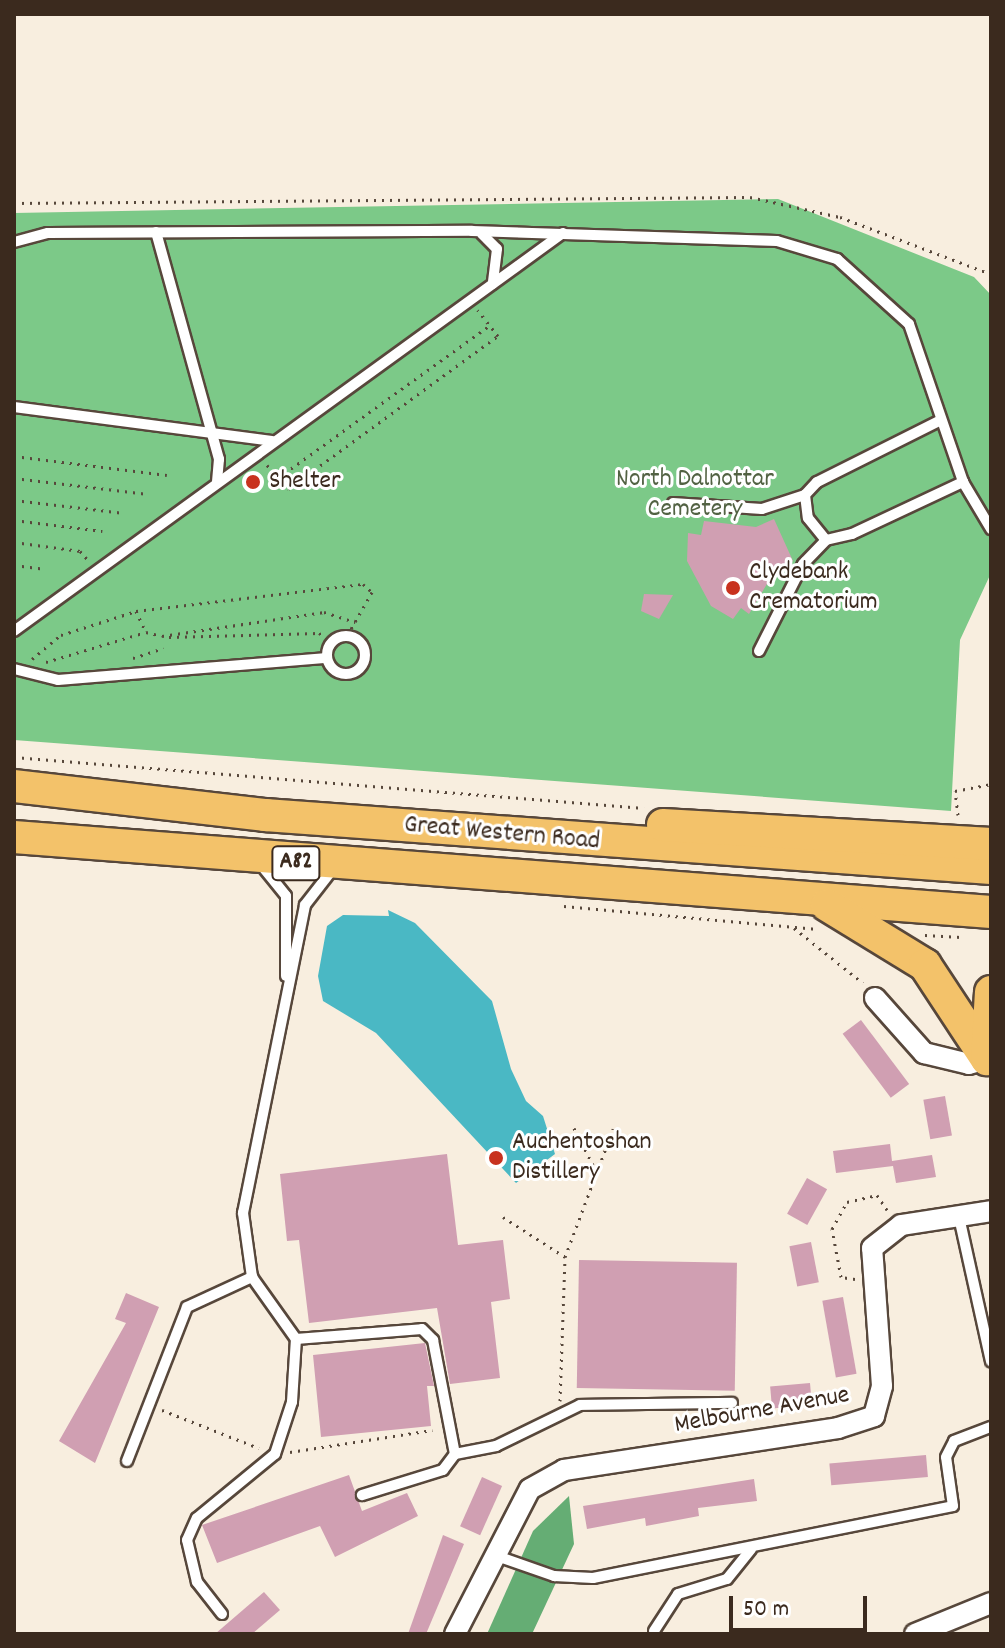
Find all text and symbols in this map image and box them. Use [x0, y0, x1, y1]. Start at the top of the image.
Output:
park label: North Dalnottar Cemetery [616, 464, 774, 526]
place label: Shelter [269, 466, 341, 498]
marker: Shelter [244, 473, 262, 491]
place label: Clydebank Crematorium [749, 557, 878, 618]
marker: Clydebank Crematorium [724, 579, 742, 597]
street label: Great Western Road [403, 810, 601, 858]
road number: A82 [270, 843, 322, 883]
place label: Auchentoshan Distillery [512, 1127, 651, 1188]
marker: Auchentoshan Distillery [487, 1149, 505, 1167]
street label: Melbourne Avenue [672, 1380, 852, 1442]
scale bar [733, 1580, 871, 1630]
text: 50 m [743, 1593, 789, 1627]

